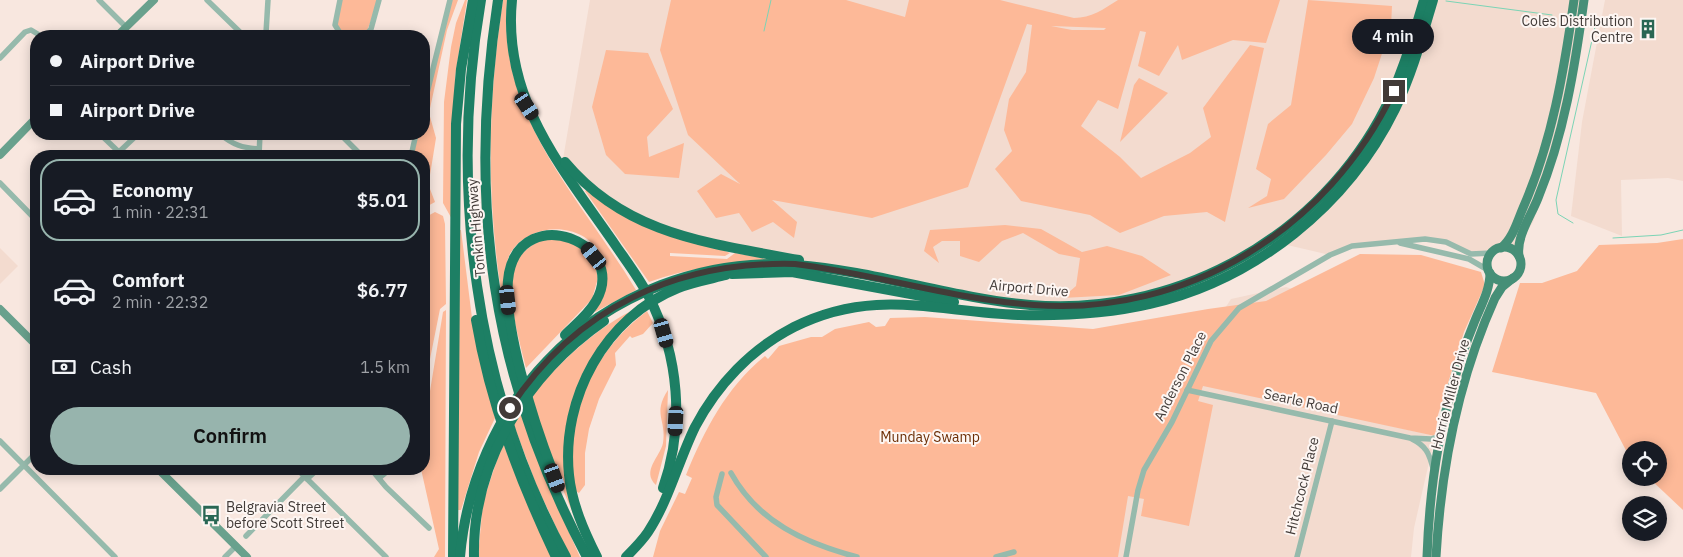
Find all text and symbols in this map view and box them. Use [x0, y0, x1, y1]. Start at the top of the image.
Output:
place label: Coles Distribution Centre [1521, 12, 1633, 46]
callout: 4 min [1353, 18, 1435, 54]
building icon: Coles Distribution Centre [1637, 18, 1659, 40]
text: 4 min [1372, 26, 1414, 46]
text: Airport Drive [80, 49, 195, 73]
route end [1383, 80, 1405, 102]
car [512, 89, 541, 123]
text: Airport Drive [80, 98, 195, 122]
icon: car [52, 178, 97, 223]
text: Economy [112, 178, 193, 202]
street label: Tonkin Highway [463, 178, 489, 278]
text: $5.01 [357, 188, 408, 212]
text: 1 min · 22:31 [112, 202, 208, 222]
car [578, 240, 609, 272]
icon: car [52, 268, 97, 313]
text: Comfort [112, 268, 185, 292]
street label: Airport Drive [989, 276, 1070, 300]
text: $6.77 [357, 278, 408, 302]
car [498, 284, 517, 316]
text: 2 min · 22:32 [112, 292, 208, 312]
car [652, 317, 675, 349]
street label: Anderson Place [1150, 328, 1210, 424]
street label: Horrie Miller Drive [1427, 337, 1473, 451]
icon: cash [50, 353, 78, 381]
text: Cash [90, 355, 132, 379]
text: 1.5 km [360, 357, 410, 377]
street label: Searle Road [1262, 384, 1340, 418]
route start [499, 397, 521, 419]
car [667, 406, 684, 436]
button: Confirm [50, 407, 410, 465]
park label: Munday Swamp [880, 428, 980, 446]
street label: Hitchcock Place [1281, 435, 1323, 537]
map controls [1622, 441, 1667, 541]
button: locate [1622, 441, 1667, 486]
car [542, 461, 567, 495]
button: layers [1622, 496, 1667, 541]
place label: Belgravia Street before Scott Street [226, 498, 345, 532]
bus stop icon: Belgravia Street before Scott Street [200, 504, 222, 526]

